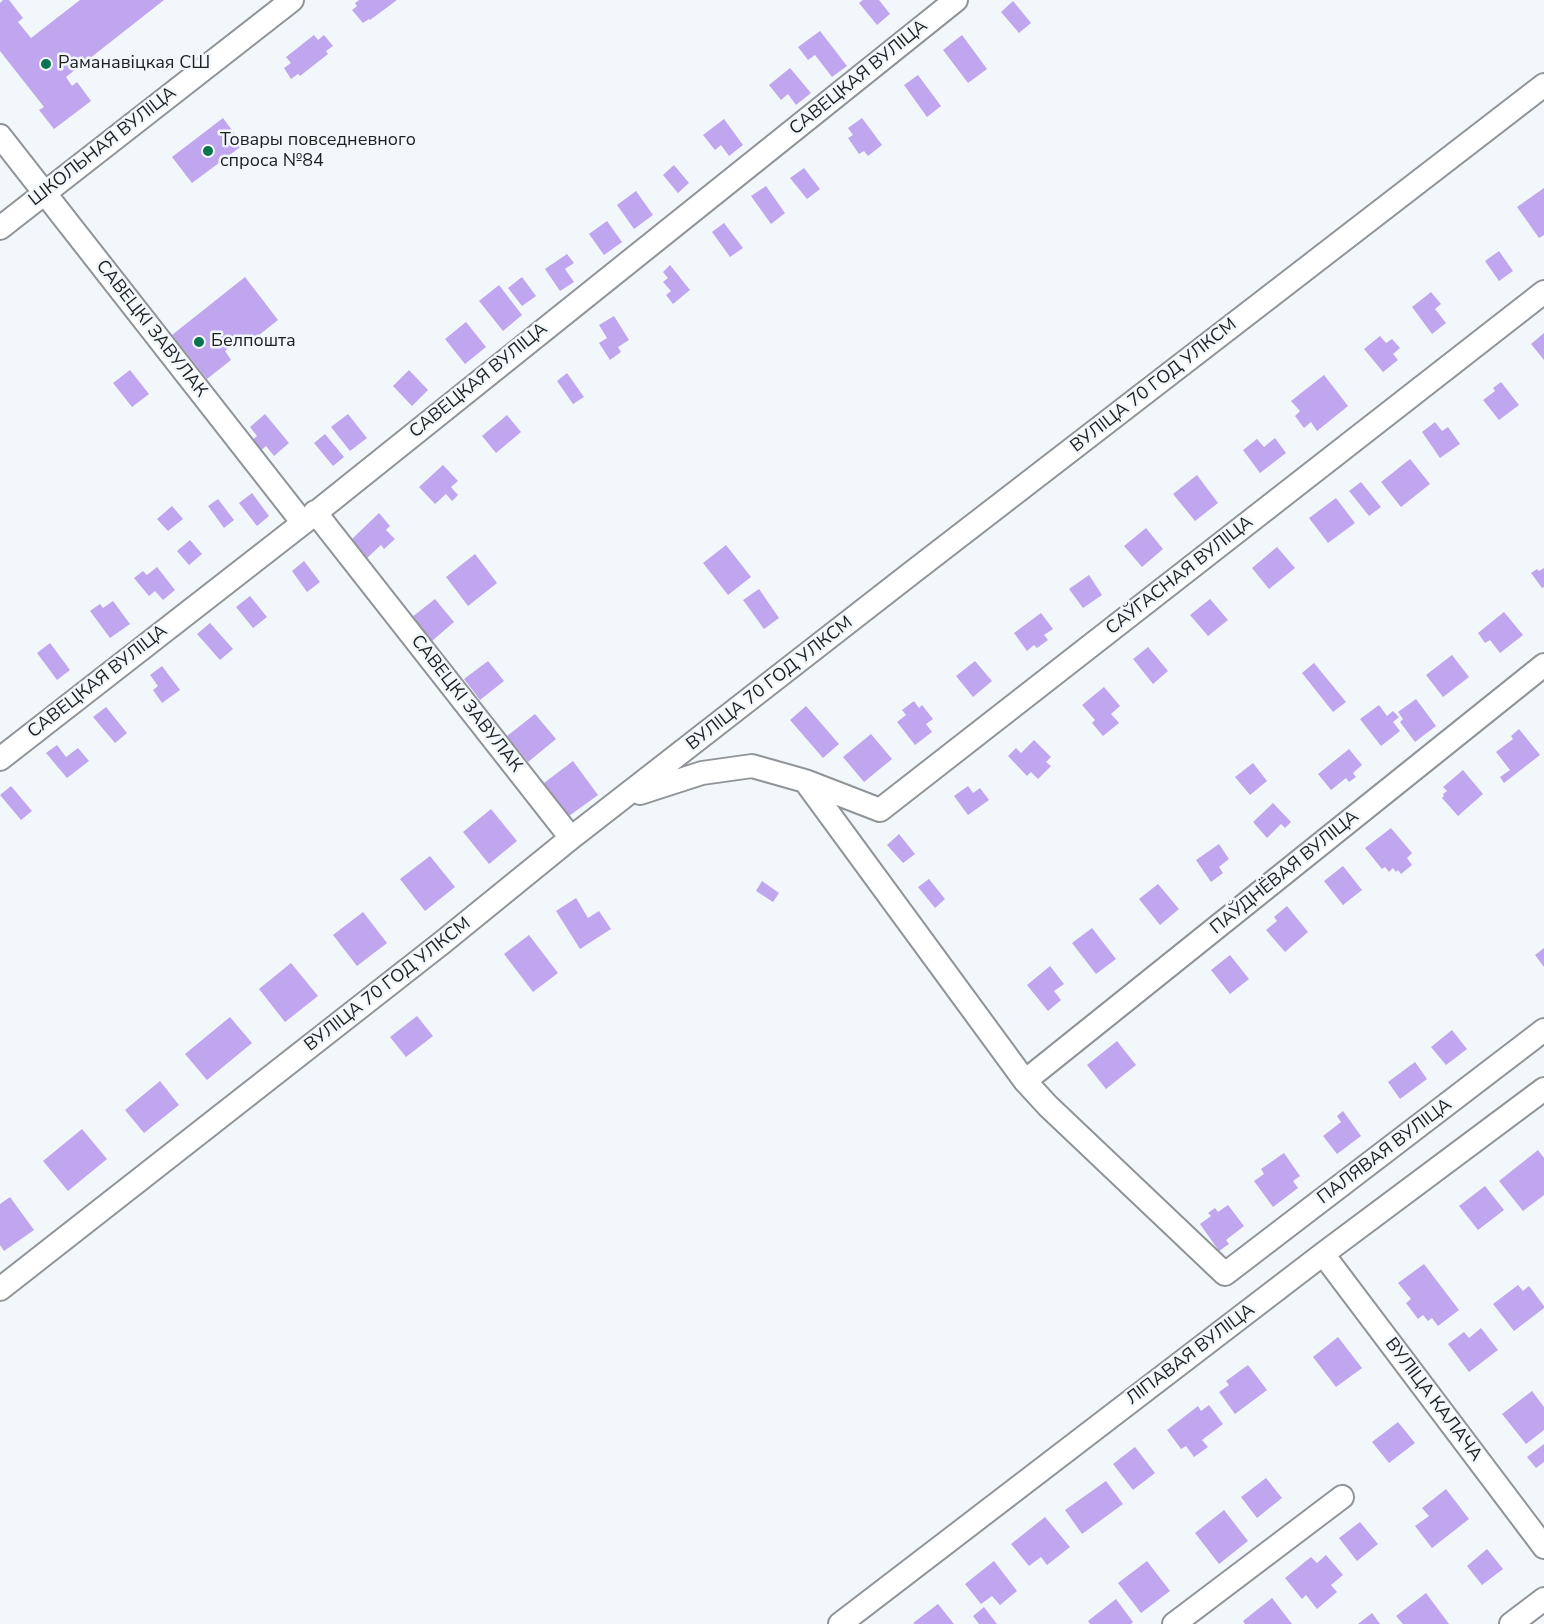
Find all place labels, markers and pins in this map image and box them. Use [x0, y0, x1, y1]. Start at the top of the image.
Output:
place label: Раманавіцкая СШ [58, 53, 210, 75]
marker: Раманавіцкая СШ [39, 57, 53, 71]
place label: Товары повседневного спроса №84 [220, 130, 416, 172]
marker: Товары повседневного спроса №84 [201, 144, 215, 158]
place label: Белпошта [211, 331, 296, 353]
marker: Белпошта [192, 335, 206, 349]

